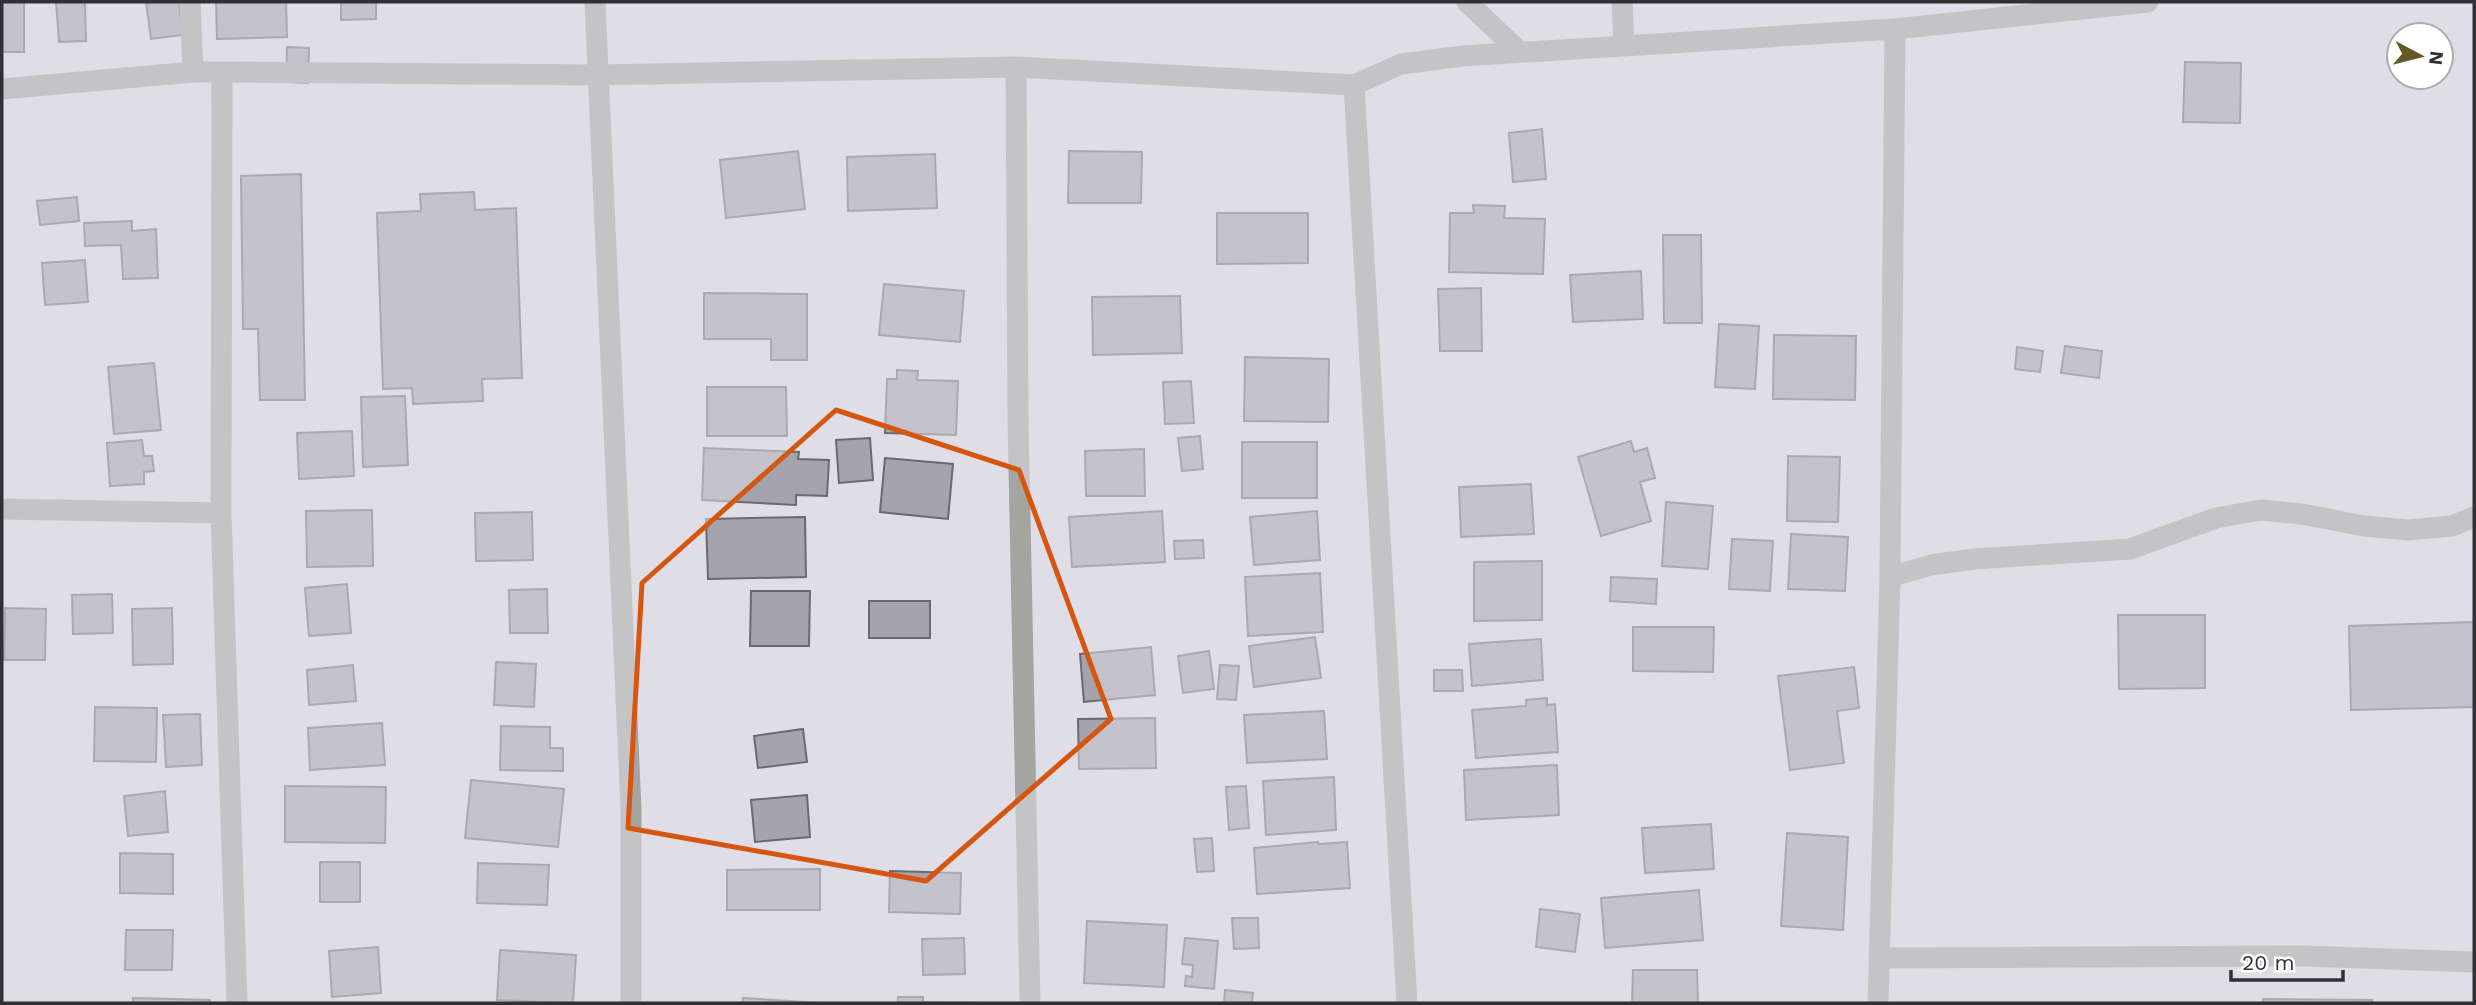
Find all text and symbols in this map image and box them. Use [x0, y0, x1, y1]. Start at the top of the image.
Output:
north arrow [2385, 21, 2455, 91]
text: N [2424, 50, 2449, 66]
scale bar [2231, 939, 2343, 983]
text: 20 m [2242, 950, 2294, 975]

